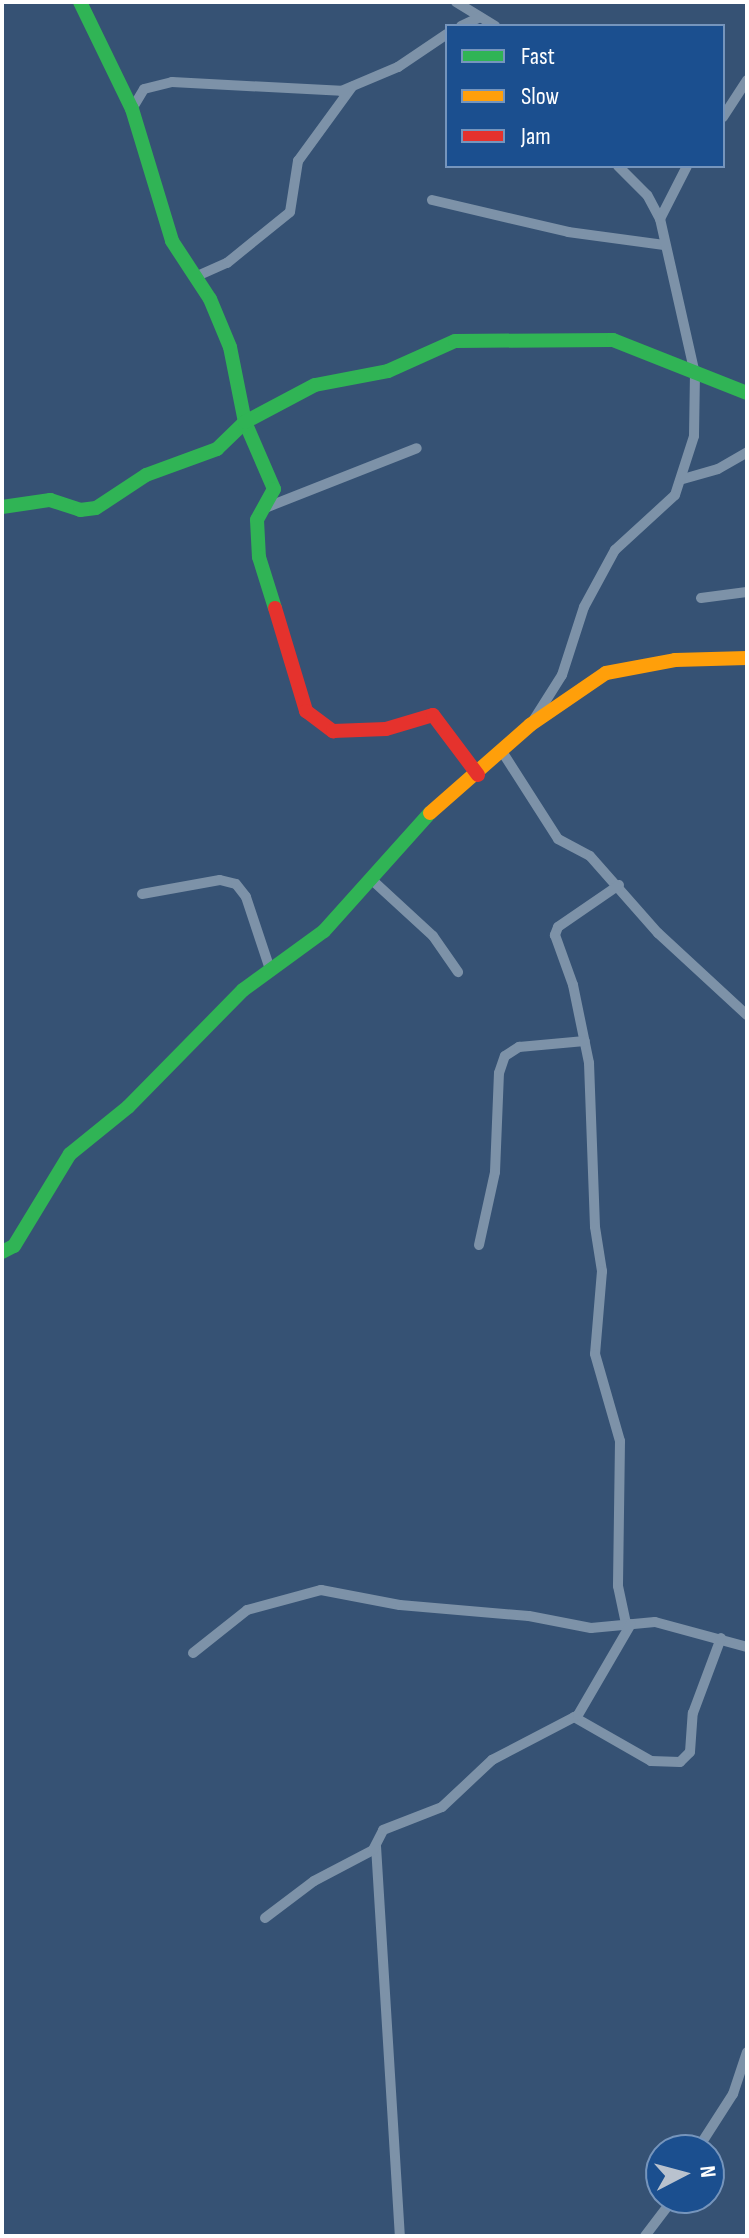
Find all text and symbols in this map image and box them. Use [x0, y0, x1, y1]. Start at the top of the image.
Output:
legend [445, 24, 725, 168]
text: Fast [521, 42, 555, 71]
text: Slow [521, 82, 559, 111]
text: Jam [521, 122, 551, 151]
north arrow [645, 2134, 725, 2214]
text: N [693, 2164, 721, 2179]

